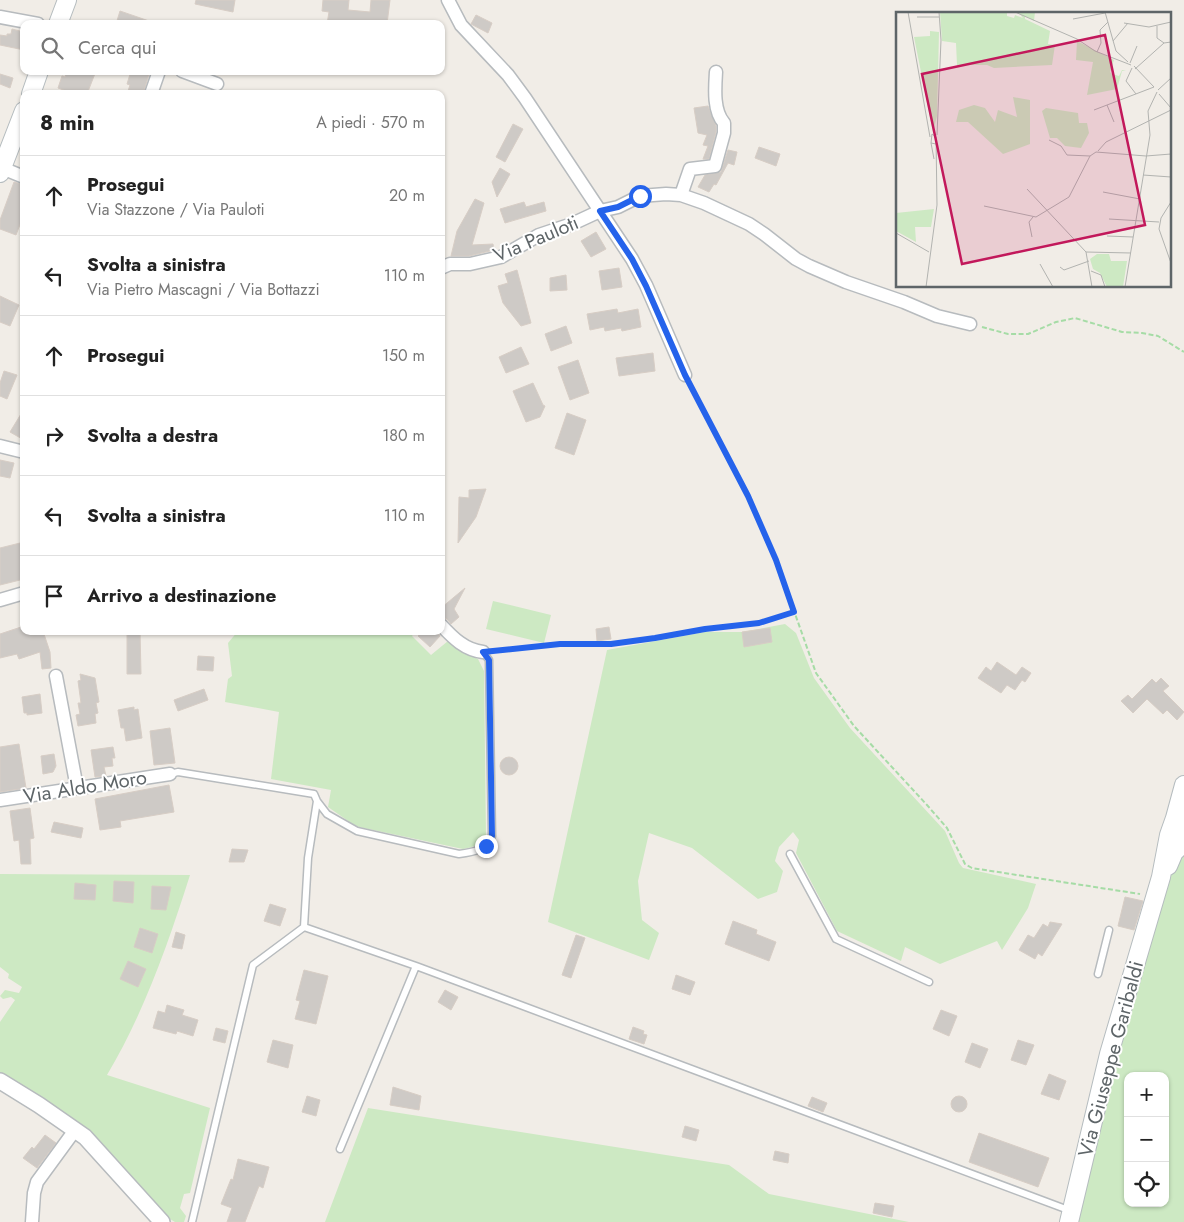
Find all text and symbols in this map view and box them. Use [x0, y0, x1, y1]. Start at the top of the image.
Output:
inset map [896, 12, 1172, 288]
search box [20, 20, 445, 75]
icon: search [38, 34, 66, 62]
text: Cerca qui [78, 34, 157, 61]
text: 8 min [40, 108, 95, 138]
text: A piedi · 570 m [316, 111, 425, 134]
text: Prosegui [87, 171, 165, 198]
icon: ahead [40, 182, 68, 210]
text: 20 m [389, 184, 425, 207]
route start [629, 185, 652, 208]
text: Via Stazzone / Via Pauloti [87, 198, 265, 221]
street label: Via Pauloti [489, 208, 583, 270]
text: Svolta a sinistra [87, 251, 226, 278]
icon: left [40, 262, 68, 290]
text: 110 m [384, 264, 425, 287]
text: Via Pietro Mascagni / Via Bottazzi [87, 278, 320, 301]
icon: ahead [40, 342, 68, 370]
text: Prosegui [87, 342, 165, 369]
text: 150 m [382, 344, 425, 367]
icon: right [40, 422, 68, 450]
text: Svolta a destra [87, 422, 218, 449]
text: 180 m [382, 424, 425, 447]
icon: left [40, 502, 68, 530]
text: Svolta a sinistra [87, 502, 226, 529]
text: 110 m [384, 504, 425, 527]
icon: arrive [40, 582, 68, 610]
text: Arrivo a destinazione [87, 582, 276, 609]
street label: Via Aldo Moro [21, 763, 149, 811]
route end [475, 835, 498, 858]
street label: Via Giuseppe Garibaldi [1071, 958, 1151, 1160]
map controls [1124, 1072, 1169, 1207]
button: + [1124, 1072, 1169, 1117]
button: − [1124, 1117, 1169, 1162]
button: locate [1124, 1162, 1169, 1207]

